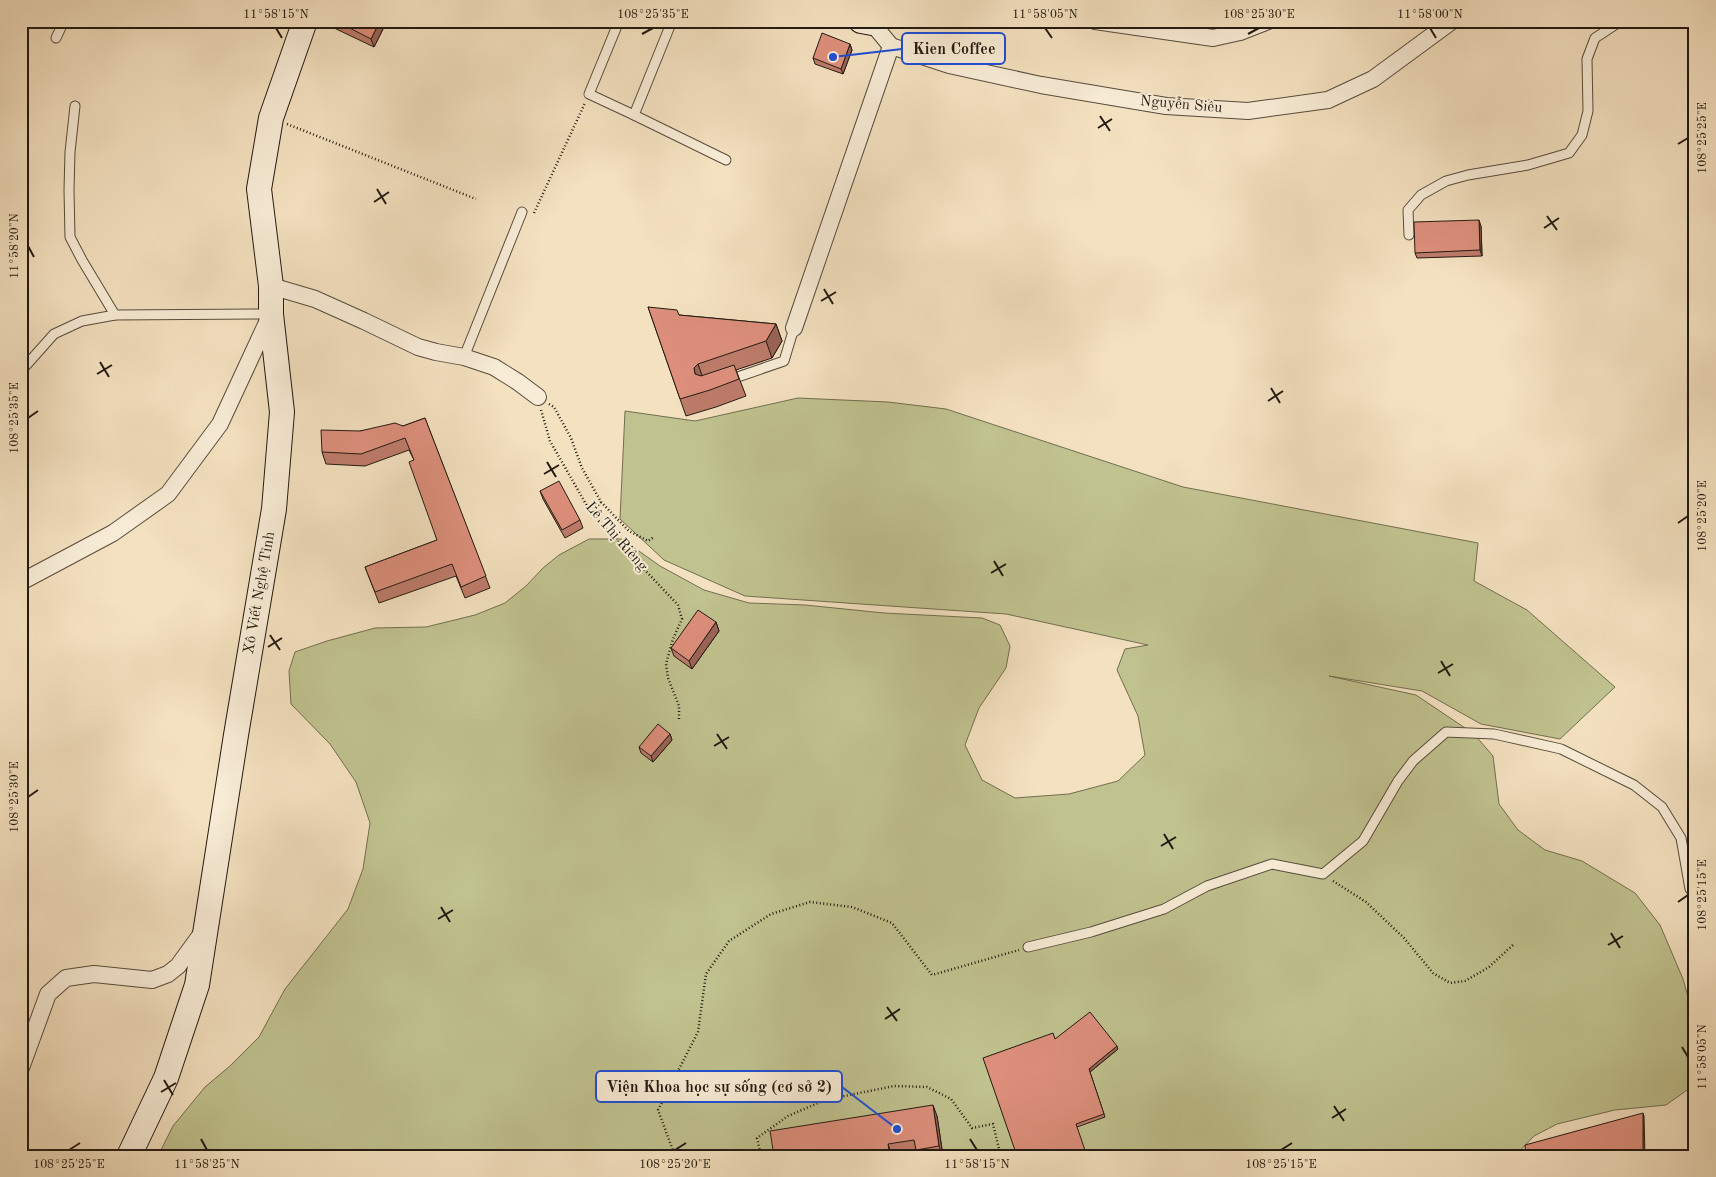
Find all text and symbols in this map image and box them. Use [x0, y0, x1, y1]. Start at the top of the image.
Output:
text: 11°58'15"N [243, 8, 309, 21]
text: 108°25'35"E [617, 8, 689, 21]
text: 11°58'05"N [1012, 8, 1078, 21]
text: 108°25'30"E [1223, 8, 1295, 21]
text: 11°58'00"N [1397, 8, 1463, 21]
callout: Kien Coffee [902, 33, 1005, 64]
text: Kien Coffee [913, 42, 995, 58]
street label: Nguyễn Siêu [1139, 93, 1223, 116]
text: 108°25'25"E [1696, 102, 1709, 174]
text: 11°58'20"N [8, 213, 21, 279]
text: 108°25'35"E [8, 382, 21, 454]
text: 108°25'20"E [1696, 480, 1709, 552]
street label: Lê Thị Riêng [582, 500, 650, 574]
street label: Xô Viết Nghệ Tỉnh [241, 530, 278, 655]
text: 108°25'30"E [8, 761, 21, 833]
text: 108°25'15"E [1696, 859, 1709, 931]
text: 11°58'05"N [1696, 1024, 1709, 1090]
callout: Viện Khoa học sự sống (cơ sở 2) [596, 1071, 842, 1102]
text: Viện Khoa học sự sống (cơ sở 2) [606, 1078, 832, 1096]
text: 108°25'25"E [33, 1158, 105, 1171]
text: 11°58'25"N [174, 1158, 240, 1171]
text: 108°25'20"E [639, 1158, 711, 1171]
text: 11°58'15"N [944, 1158, 1010, 1171]
text: 108°25'15"E [1245, 1158, 1317, 1171]

